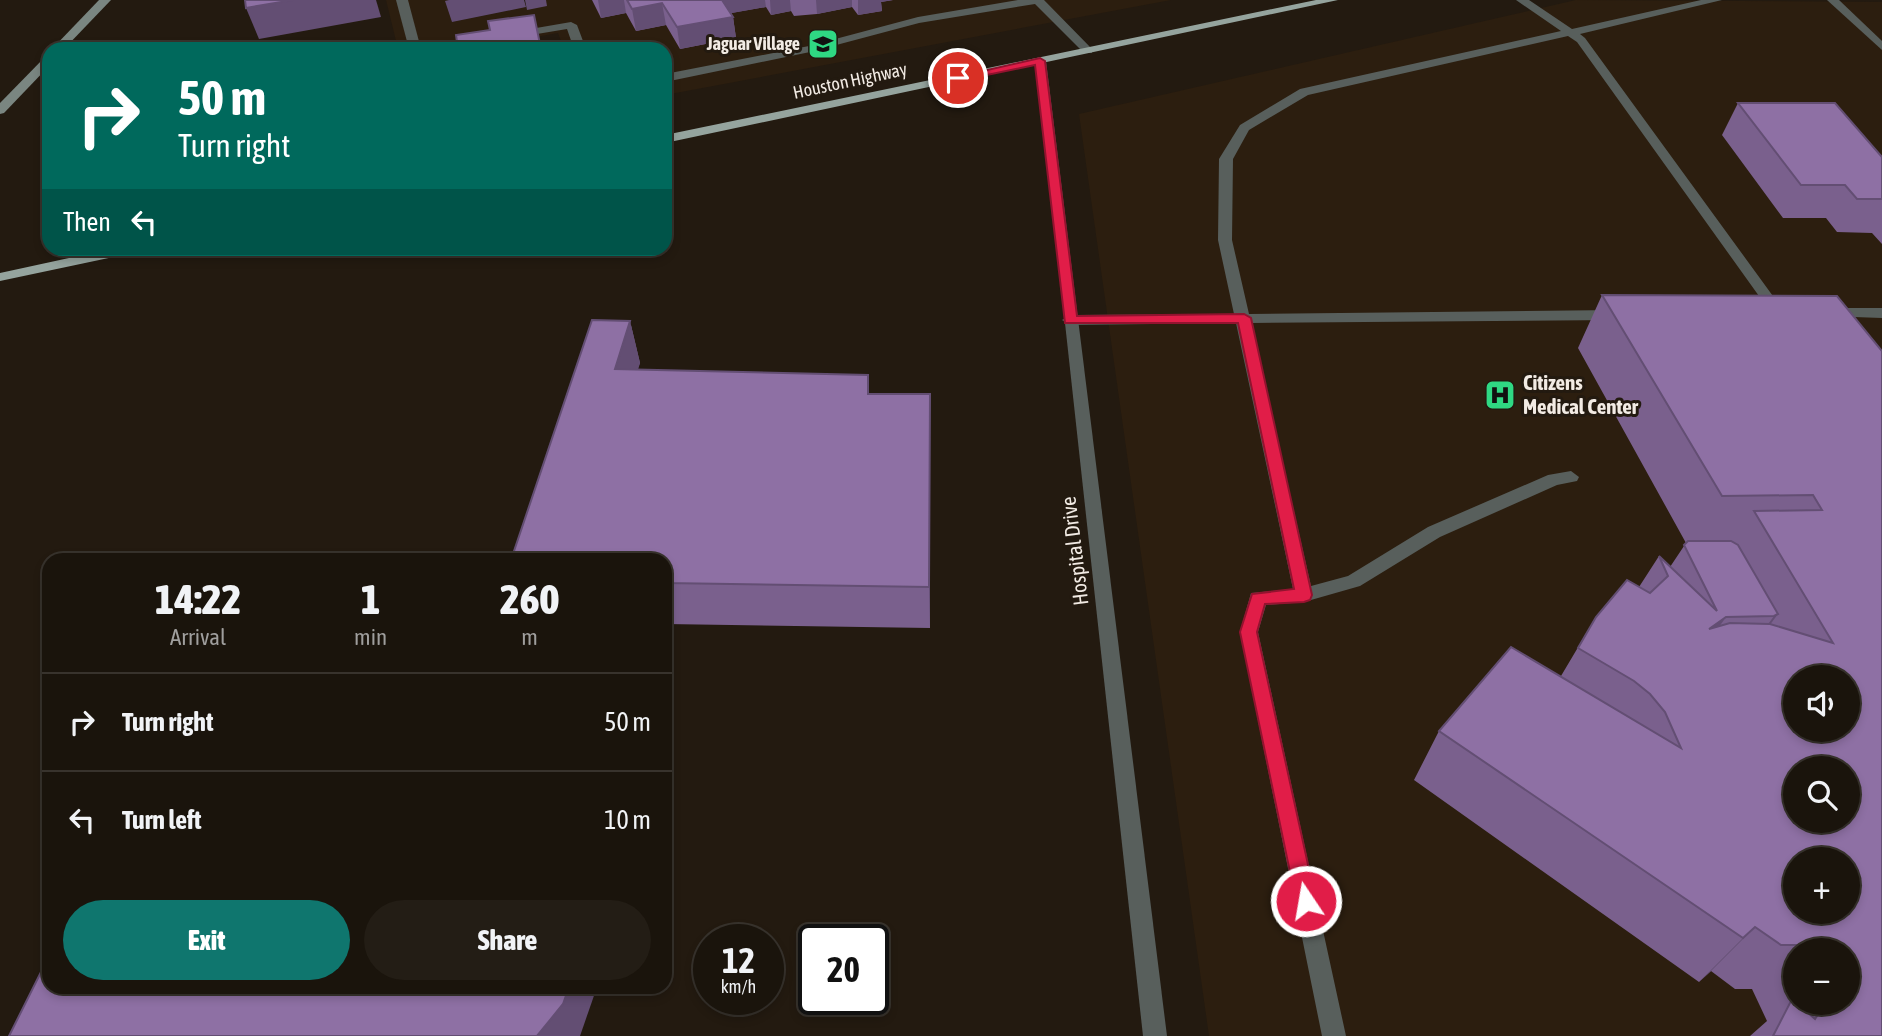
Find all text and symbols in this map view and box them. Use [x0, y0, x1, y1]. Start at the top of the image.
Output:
school or university icon: Jaguar Village [806, 27, 840, 61]
place label: Jaguar Village [706, 33, 800, 54]
pin [928, 48, 988, 108]
street label: Houston Highway [791, 58, 909, 103]
icon: arrive [939, 59, 977, 97]
text: 50 m [178, 69, 266, 125]
icon: right [63, 70, 154, 161]
text: Turn right [178, 127, 291, 164]
icon: left [125, 203, 163, 241]
text: Then [63, 207, 111, 237]
place label: Citizens Medical Center [1523, 370, 1639, 418]
hospital icon: Citizens Medical Center [1483, 378, 1517, 412]
street label: Hospital Drive [1055, 495, 1093, 607]
text: 14:22 [155, 575, 241, 623]
text: 1 [361, 575, 380, 623]
text: 260 [500, 575, 559, 623]
text: Arrival [170, 624, 226, 650]
text: min [354, 624, 387, 650]
text: m [521, 624, 538, 650]
map controls [1783, 665, 1860, 1015]
button: sound [1783, 665, 1860, 742]
icon: right [63, 703, 101, 741]
text: Turn right [122, 707, 213, 737]
text: 50 m [604, 707, 651, 737]
button: search [1783, 756, 1860, 833]
icon: left [63, 801, 101, 839]
text: Turn left [122, 805, 202, 835]
text: 10 m [604, 805, 651, 835]
button: + [1783, 847, 1860, 924]
position arrow [1269, 864, 1343, 938]
button: Exit [63, 900, 350, 980]
button: Share [364, 900, 651, 980]
speed limit sign: 20 [798, 924, 889, 1015]
button: − [1783, 938, 1860, 1015]
text: 12 [722, 940, 755, 980]
text: km/h [721, 976, 756, 997]

